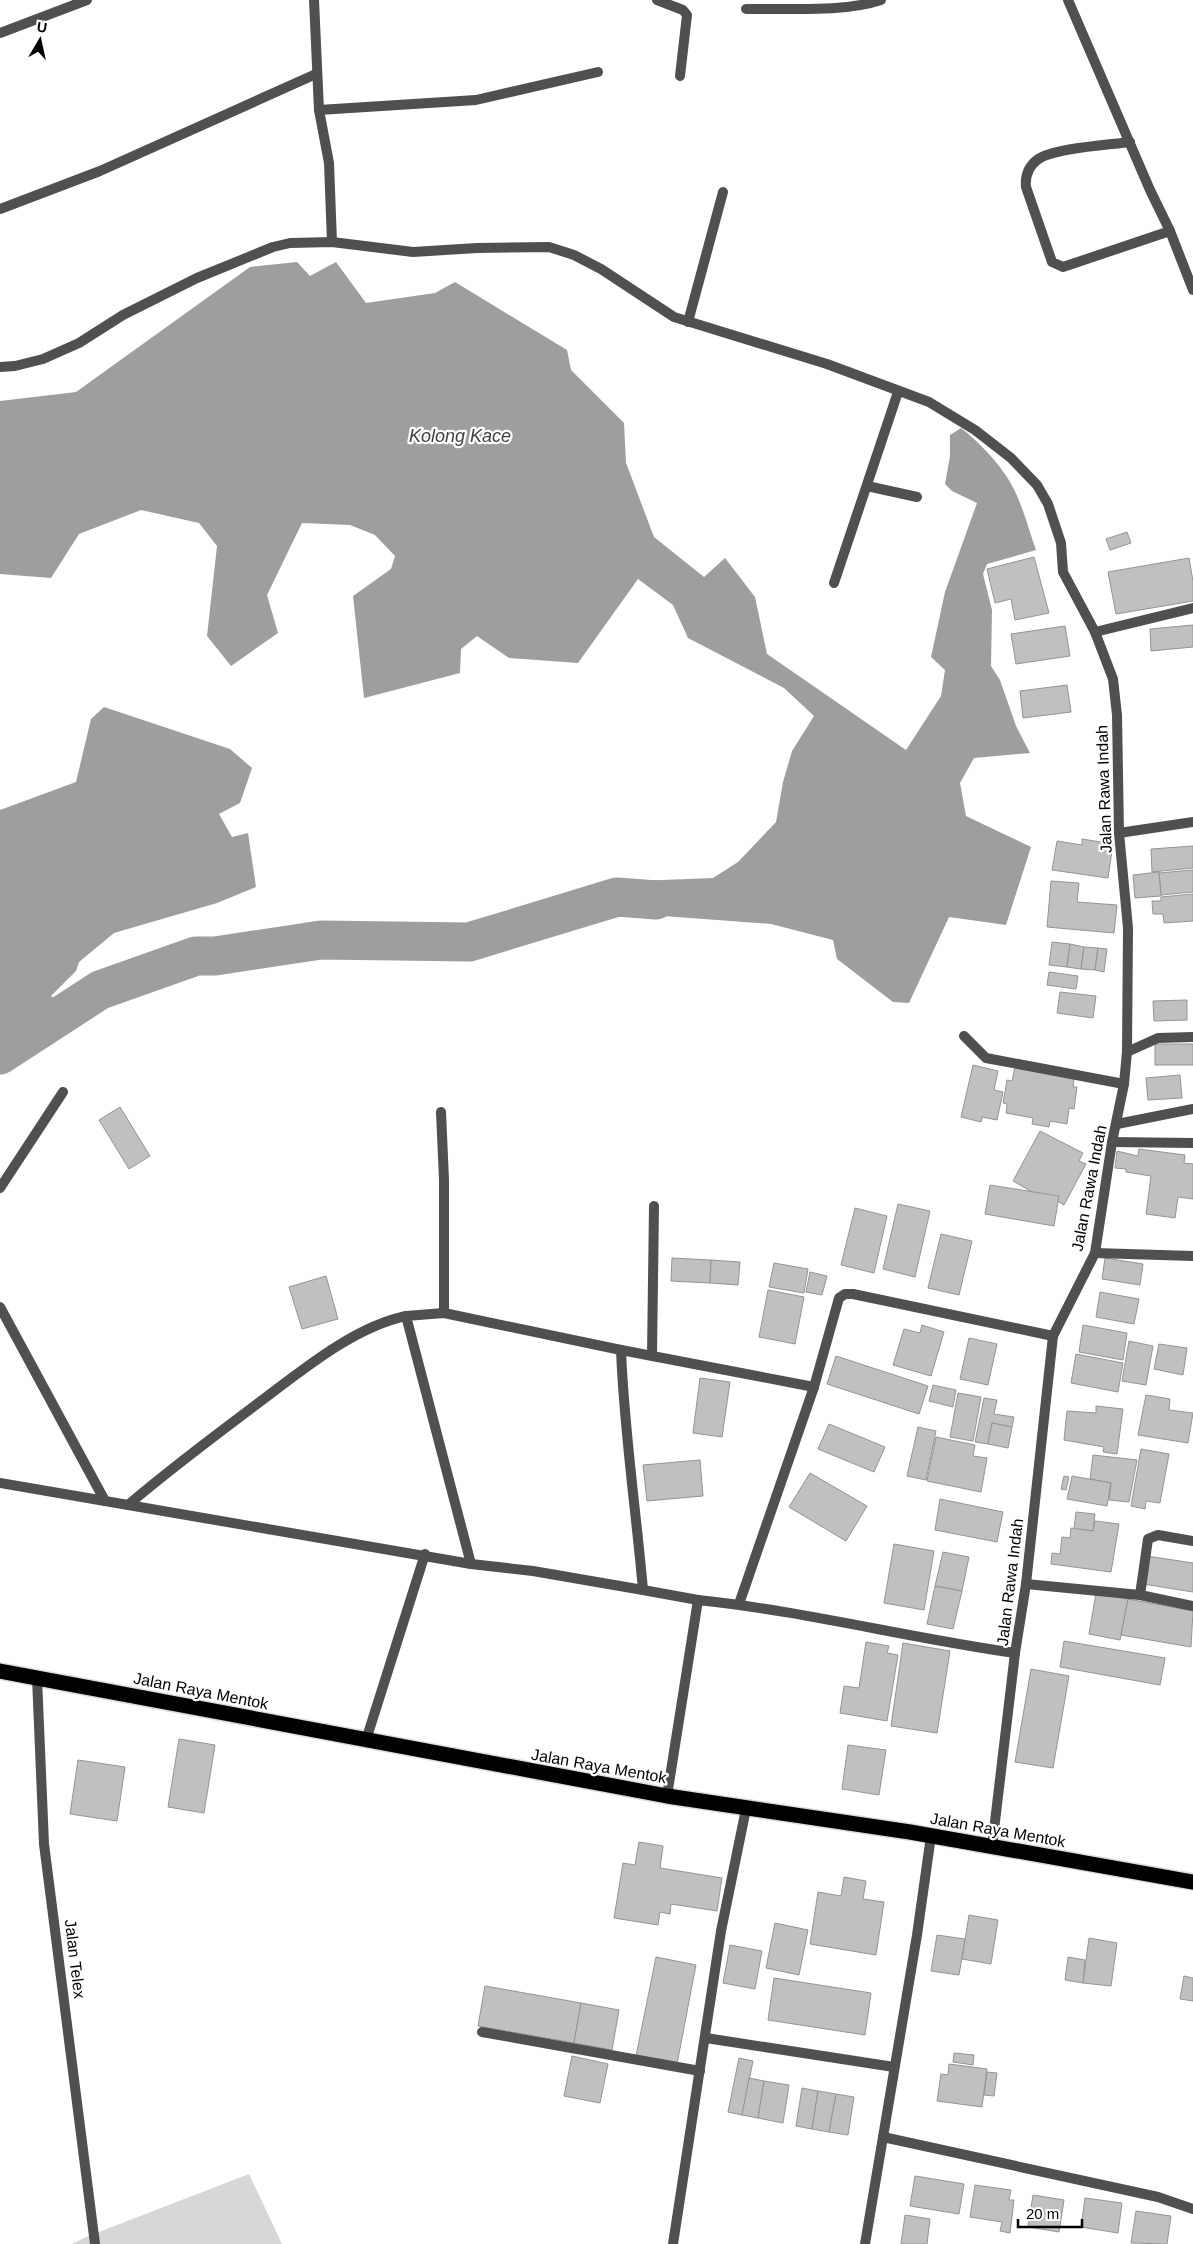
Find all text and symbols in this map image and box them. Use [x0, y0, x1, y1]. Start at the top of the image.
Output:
north arrow [15, 15, 65, 65]
text: U [36, 18, 48, 36]
water label: Kolong Kace [409, 426, 511, 446]
street label: Jalan Rawa Indah [1093, 725, 1115, 853]
street label: Jalan Rawa Indah [1068, 1124, 1110, 1252]
street label: Jalan Rawa Indah [994, 1517, 1026, 1647]
street label: Jalan Raya Mentok [132, 1670, 271, 1713]
street label: Jalan Raya Mentok [530, 1746, 669, 1786]
street label: Jalan Raya Mentok [929, 1810, 1068, 1850]
street label: Jalan Telex [62, 1918, 88, 2000]
scale bar [1018, 2196, 1082, 2228]
text: 20 m [1026, 2205, 1059, 2222]

